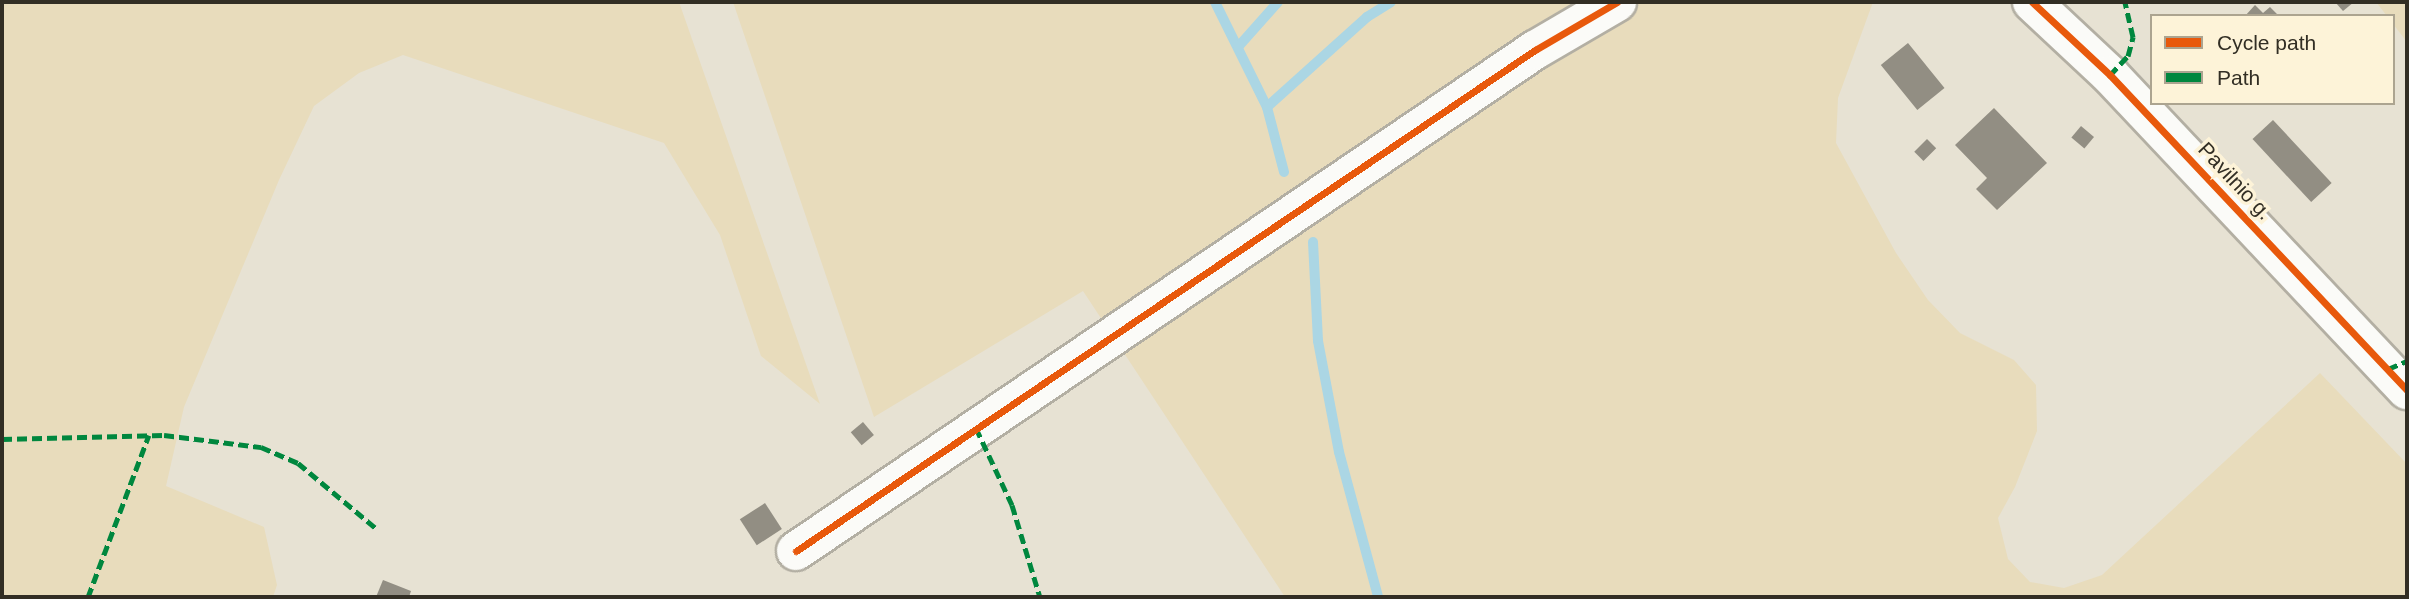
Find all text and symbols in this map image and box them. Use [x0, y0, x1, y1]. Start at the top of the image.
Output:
legend [2150, 14, 2395, 105]
text: Cycle path [2217, 31, 2316, 54]
text: Path [2217, 66, 2260, 89]
street label: Pavilnio g. [2193, 137, 2277, 225]

